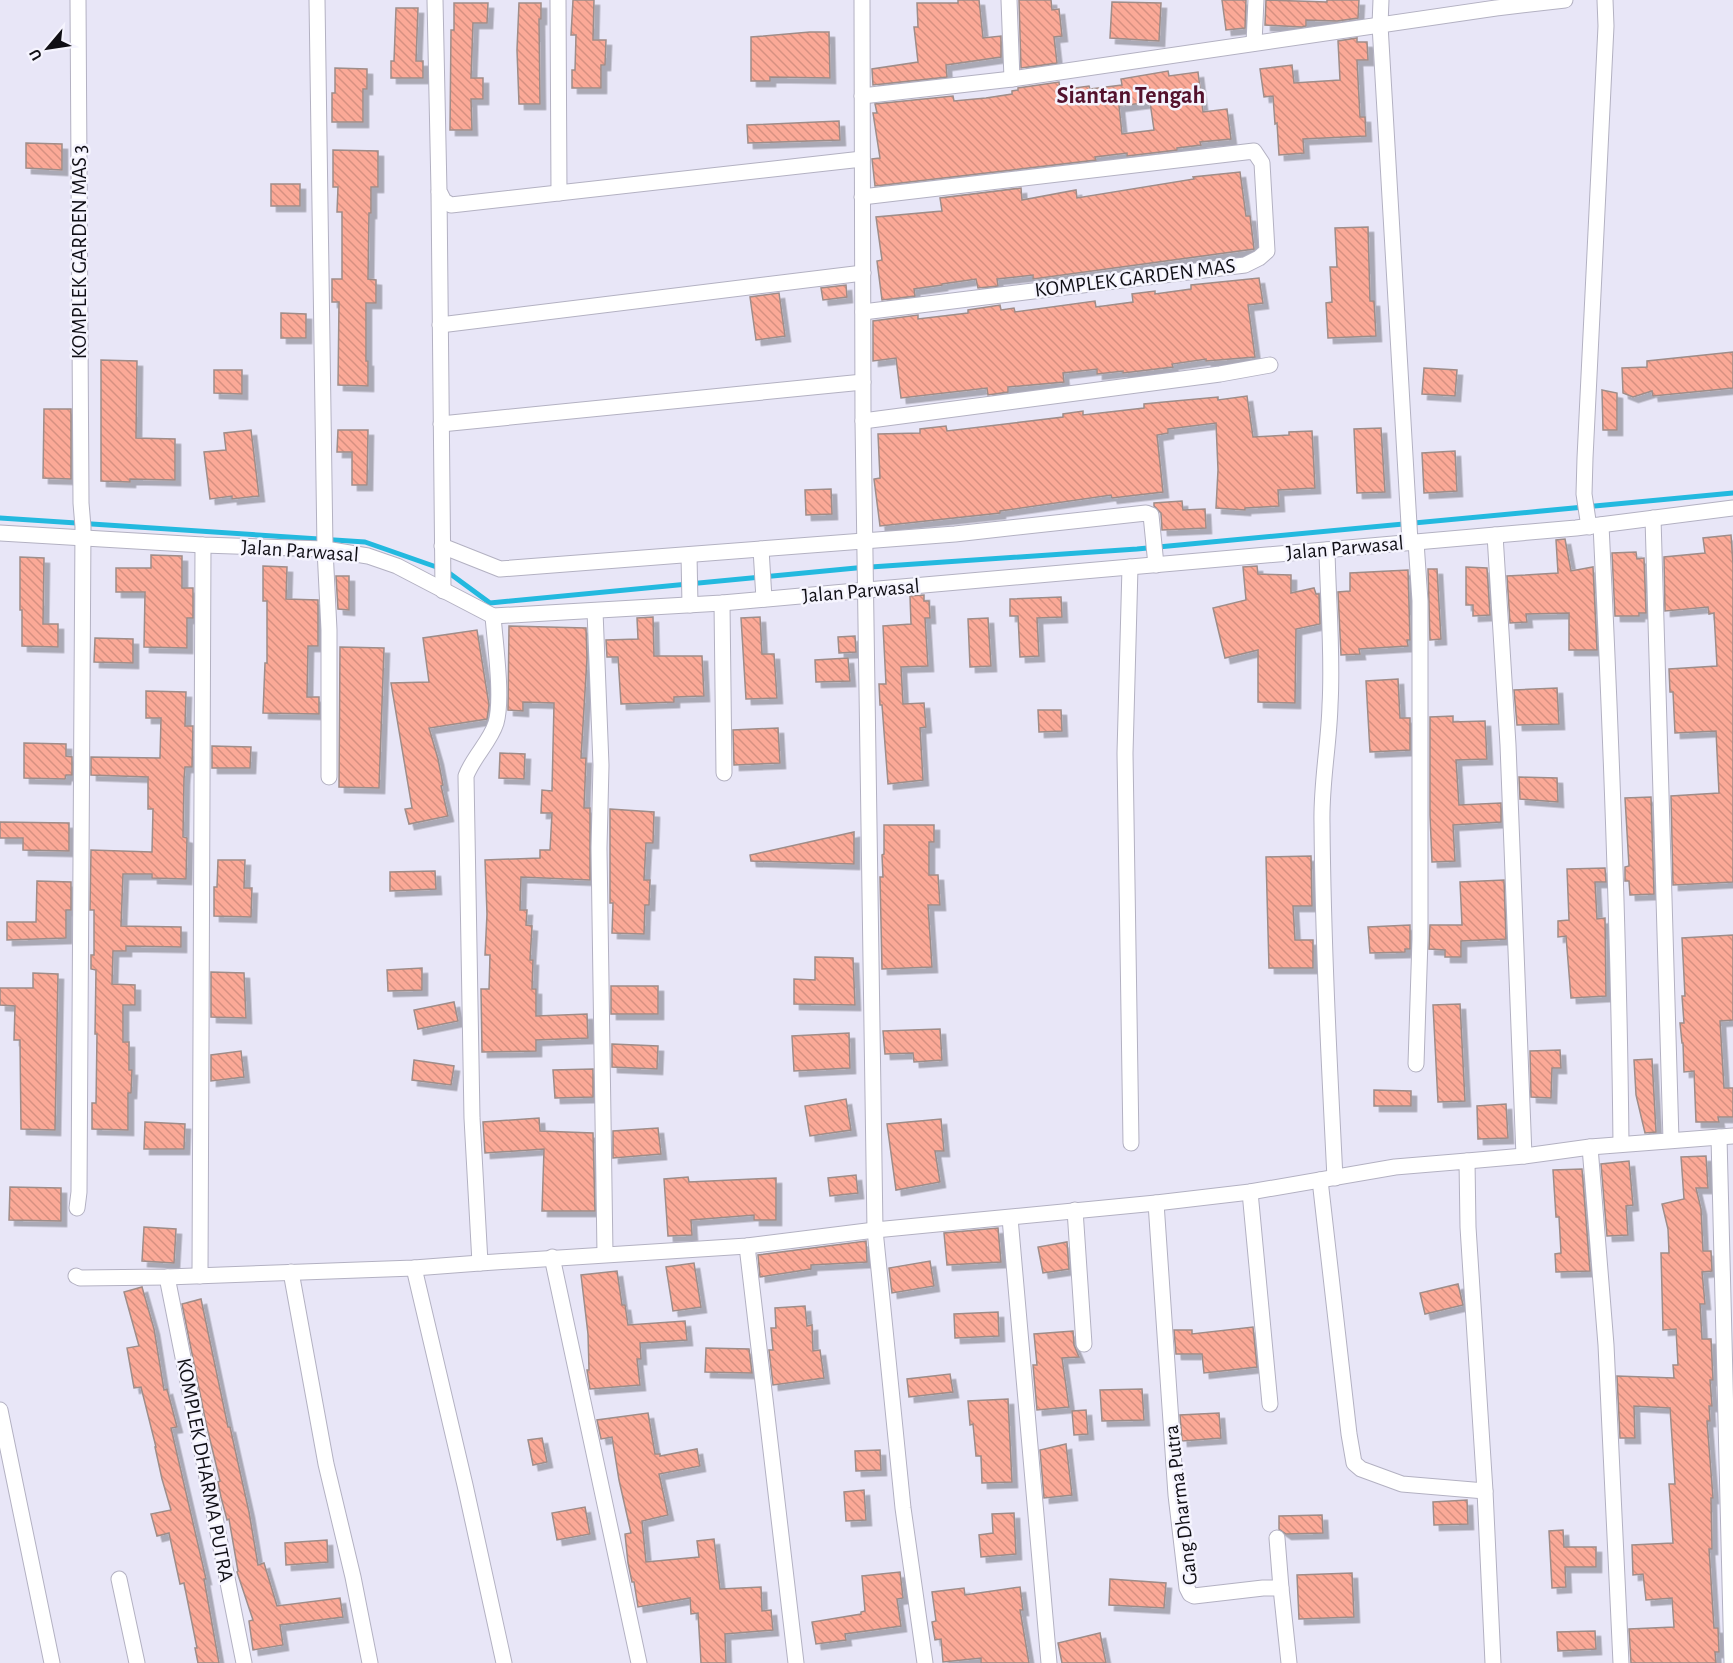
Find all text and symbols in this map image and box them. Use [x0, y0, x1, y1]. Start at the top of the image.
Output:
north arrow [18, 18, 78, 78]
text: U [26, 46, 45, 63]
district label: Siantan Tengah [1057, 84, 1205, 108]
street label: KOMPLEK GARDEN MAS 3 [69, 145, 90, 359]
street label: KOMPLEK GARDEN MAS [1033, 255, 1237, 301]
street label: Jalan Parwasal [1285, 532, 1405, 564]
street label: Jalan Parwasal [240, 536, 360, 566]
street label: Jalan Parwasal [801, 575, 921, 607]
street label: KOMPLEK DHARMA PUTRA [173, 1356, 237, 1584]
street label: Gang Dharma Putra [1161, 1423, 1201, 1586]

